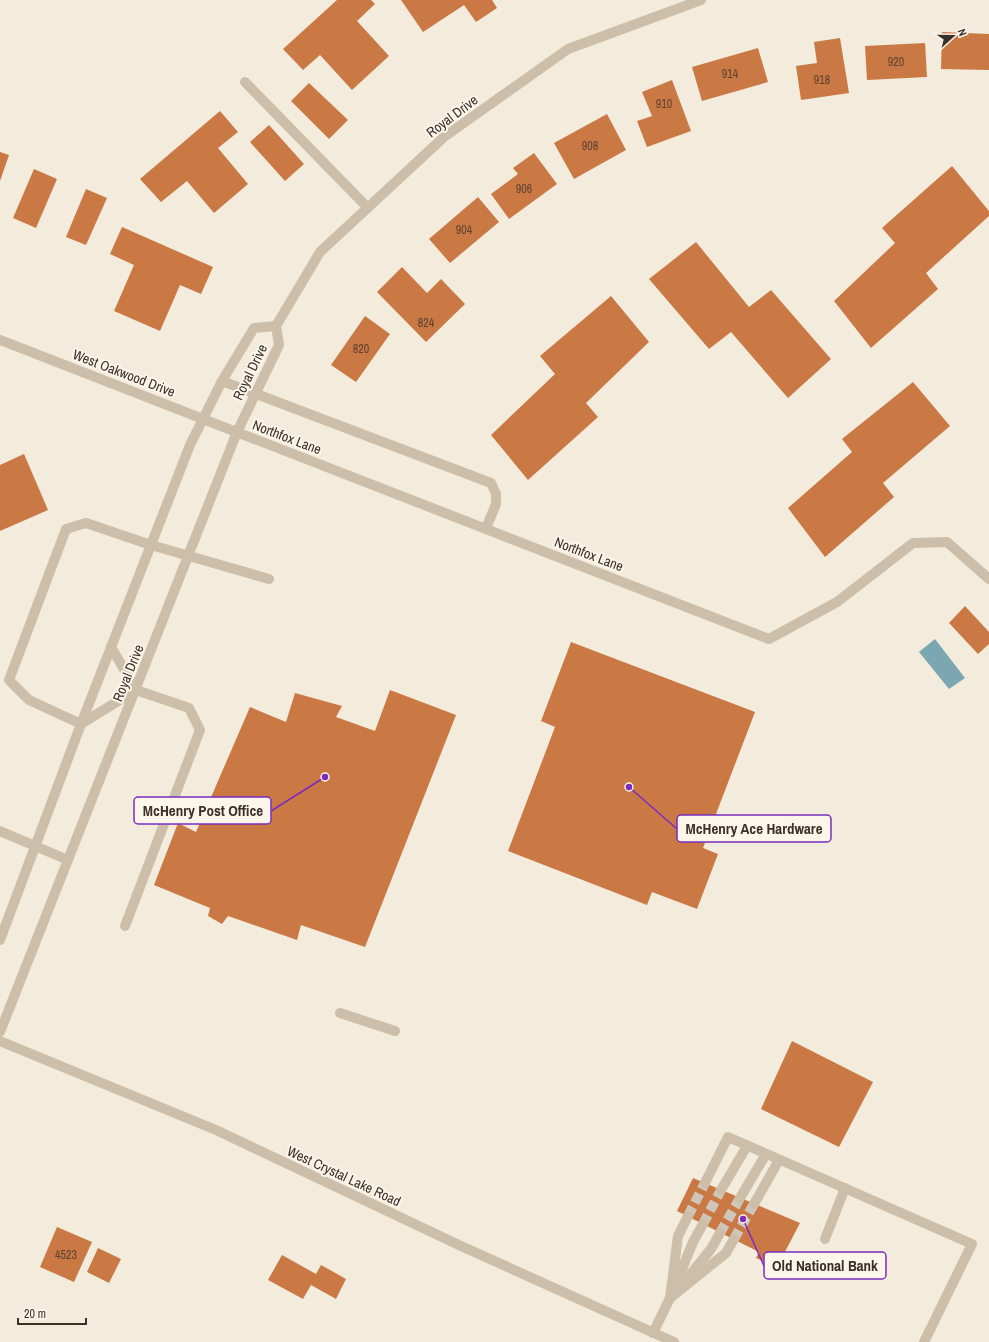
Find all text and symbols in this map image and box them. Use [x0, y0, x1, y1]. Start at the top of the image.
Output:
north arrow [933, 16, 973, 56]
text: N [955, 27, 970, 38]
house number: 920 [888, 54, 904, 70]
house number: 914 [722, 66, 739, 82]
house number: 918 [814, 72, 830, 88]
street label: Royal Drive [423, 91, 481, 141]
house number: 910 [656, 96, 672, 112]
house number: 908 [582, 138, 598, 154]
house number: 906 [516, 181, 532, 197]
house number: 904 [456, 222, 473, 238]
house number: 824 [418, 315, 435, 331]
street label: Royal Drive [229, 341, 271, 403]
house number: 820 [353, 341, 369, 357]
street label: West Oakwood Drive [70, 345, 178, 401]
street label: Northfox Lane [250, 416, 324, 458]
street label: Northfox Lane [552, 533, 626, 575]
street label: Royal Drive [108, 642, 148, 704]
callout: McHenry Post Office [134, 797, 271, 824]
text: McHenry Post Office [143, 800, 263, 821]
callout: McHenry Ace Hardware [677, 815, 831, 842]
text: McHenry Ace Hardware [686, 818, 823, 839]
street label: West Crystal Lake Road [284, 1142, 404, 1210]
house number: 4523 [55, 1247, 77, 1263]
callout: Old National Bank [764, 1252, 886, 1279]
text: Old National Bank [772, 1255, 878, 1276]
scale bar [18, 1300, 86, 1326]
text: 20 m [24, 1306, 46, 1322]

